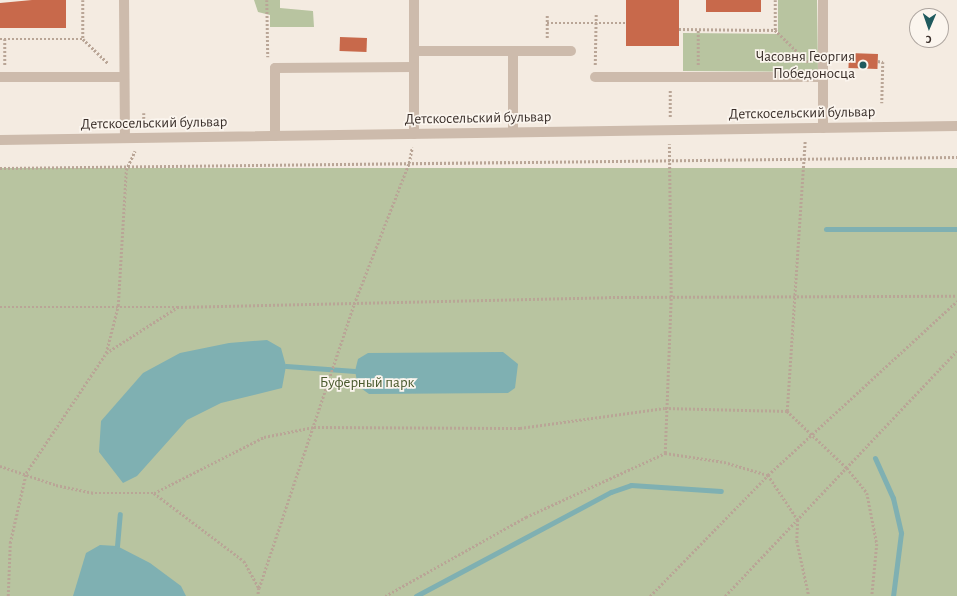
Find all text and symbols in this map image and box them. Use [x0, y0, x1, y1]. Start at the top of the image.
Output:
north arrow [909, 8, 949, 48]
text: С [925, 34, 932, 45]
place label: Часовня Георгия Победоносца [756, 47, 855, 82]
marker: Часовня Георгия Победоносца [858, 60, 868, 70]
street label: Детскосельский бульвар [728, 103, 876, 123]
street label: Детскосельский бульвар [404, 108, 552, 128]
street label: Детскосельский бульвар [80, 113, 228, 133]
park label: Буферный парк [320, 374, 414, 392]

